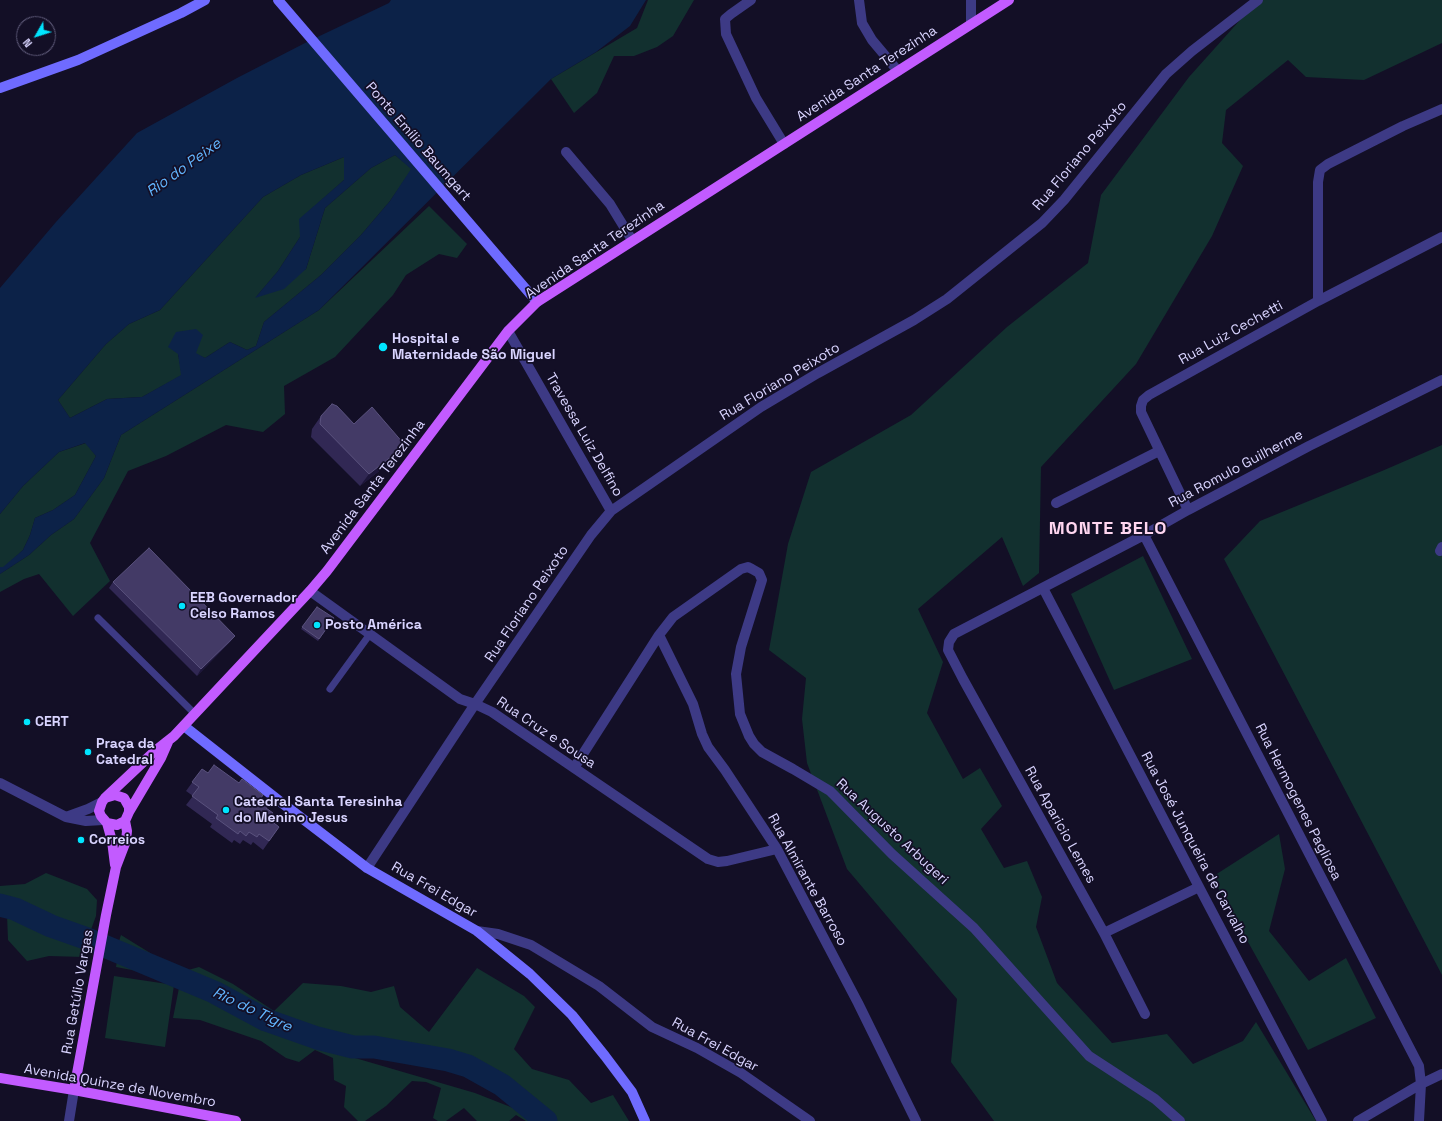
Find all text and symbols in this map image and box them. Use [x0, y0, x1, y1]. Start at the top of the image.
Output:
north arrow [16, 16, 56, 56]
street label: Avenida Santa Terezinha [794, 22, 940, 126]
text: N [20, 36, 35, 50]
street label: Ponte Emílio Baumgart [362, 79, 474, 205]
street label: Rua Floriano Peixoto [1029, 98, 1131, 214]
water label: Rio do Peixe [143, 135, 225, 201]
street label: Avenida Santa Terezinha [522, 197, 668, 303]
street label: Rua Luiz Cechetti [1176, 297, 1286, 369]
place label: Hospital e Maternidade São Miguel [392, 331, 555, 364]
street label: Rua Floriano Peixoto [717, 339, 843, 425]
marker: Hospital e Maternidade São Miguel [377, 341, 389, 353]
street label: Travessa Luiz Delfino [542, 370, 626, 500]
street label: Avenida Santa Terezinha [317, 416, 429, 558]
street label: Rua Romulo Guilherme [1166, 426, 1306, 512]
district label: MONTE BELO [1049, 518, 1167, 540]
street label: Rua Floriano Peixoto [482, 542, 572, 666]
place label: EEB Governador Celso Ramos [190, 590, 297, 622]
marker: EEB Governador Celso Ramos [177, 601, 187, 611]
place label: Posto América [325, 617, 422, 633]
marker: Posto América [312, 620, 322, 630]
street label: Rua Cruz e Sousa [493, 694, 599, 772]
place label: CERT [35, 714, 69, 730]
marker: CERT [22, 717, 32, 727]
street label: Rua Hermogenes Pagliosa [1251, 721, 1345, 883]
place label: Praça da Catedral [96, 736, 155, 768]
marker: Praça da Catedral [83, 747, 93, 757]
street label: Rua José Junqueira de Carvalho [1137, 749, 1253, 947]
street label: Rua Aparicio Lemes [1021, 764, 1099, 886]
street label: Rua Augusto Arbugeri [832, 776, 952, 888]
place label: Catedral Santa Teresinha do Menino Jesus [234, 794, 402, 826]
marker: Catedral Santa Teresinha do Menino Jesus [221, 805, 231, 815]
street label: Rua Almirante Barroso [764, 811, 850, 949]
place label: Correios [89, 832, 145, 848]
marker: Correios [76, 835, 86, 845]
street label: Rua Frei Edgar [388, 859, 480, 921]
street label: Rua Getúlio Vargas [59, 928, 97, 1056]
water label: Rio do Tigre [210, 984, 294, 1036]
street label: Rua Frei Edgar [669, 1014, 761, 1076]
street label: Avenida Quinze de Novembro [23, 1061, 217, 1111]

